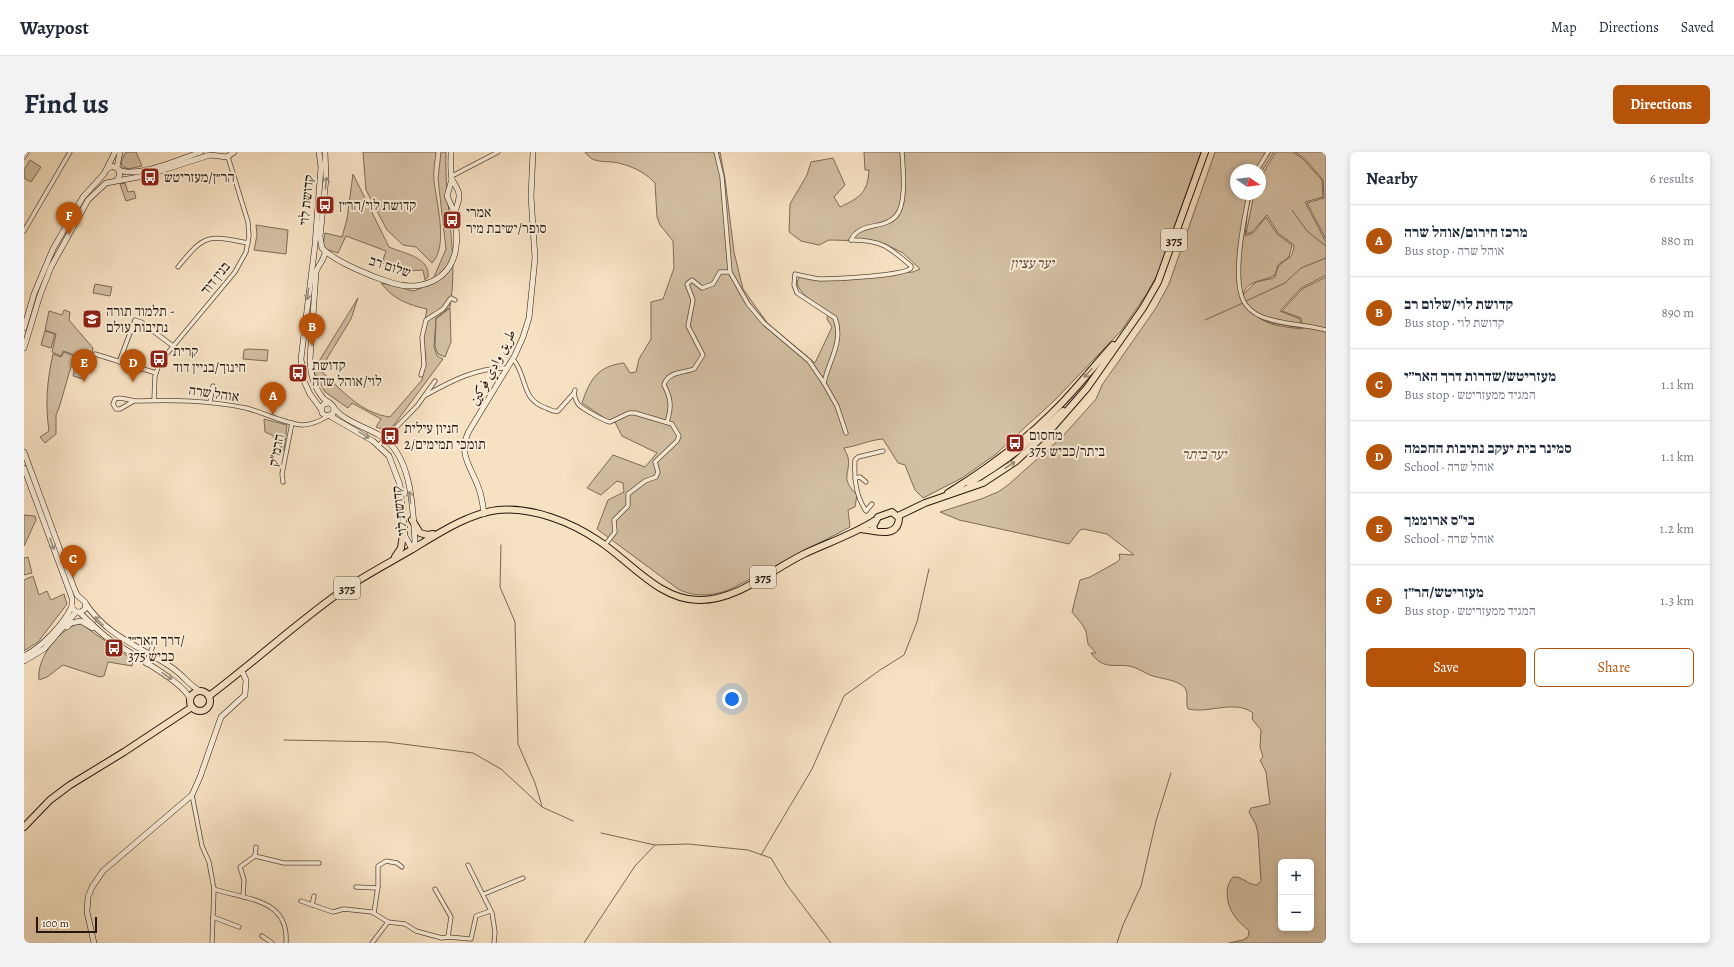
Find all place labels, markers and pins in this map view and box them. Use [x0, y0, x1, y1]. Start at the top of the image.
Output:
bus stop icon: הר״ן/מעזריטש [139, 166, 161, 188]
place label: הר״ן/מעזריטש [164, 168, 235, 187]
bus stop icon: קדושת לוי/הר״ן [314, 194, 336, 216]
place label: קדושת לוי/הר״ן [339, 196, 416, 215]
pin: F [56, 202, 82, 235]
place label: אמרי סופר/ישיבת מיר [466, 203, 547, 238]
bus stop icon: אמרי סופר/ישיבת מיר [441, 209, 463, 231]
place label: תלמוד תורה - נתיבות עולם [106, 302, 175, 337]
school or university icon: תלמוד תורה - נתיבות עולם [81, 308, 103, 330]
pin: B [299, 313, 325, 346]
place label: קרית חינוך/בניין דוד [173, 342, 246, 377]
bus stop icon: קרית חינוך/בניין דוד [148, 348, 170, 370]
pin: E [71, 349, 97, 382]
pin: D [120, 349, 146, 382]
place label: קדושת לוי/אוהל שרה [312, 356, 382, 391]
bus stop icon: קדושת לוי/אוהל שרה [287, 362, 309, 384]
pin: A [260, 382, 286, 415]
place label: חניון עילית 2/תומכי תמימים [404, 419, 486, 454]
bus stop icon: חניון עילית 2/תומכי תמימים [379, 425, 401, 447]
place label: מחסום ביתר/כביש 375 [1029, 426, 1105, 461]
bus stop icon: מחסום ביתר/כביש 375 [1004, 432, 1026, 454]
pin: C [60, 545, 86, 578]
place label: דרך האר״י/ כביש 375 [128, 631, 185, 666]
bus stop icon: דרך האר״י/ כביש 375 [103, 637, 125, 659]

